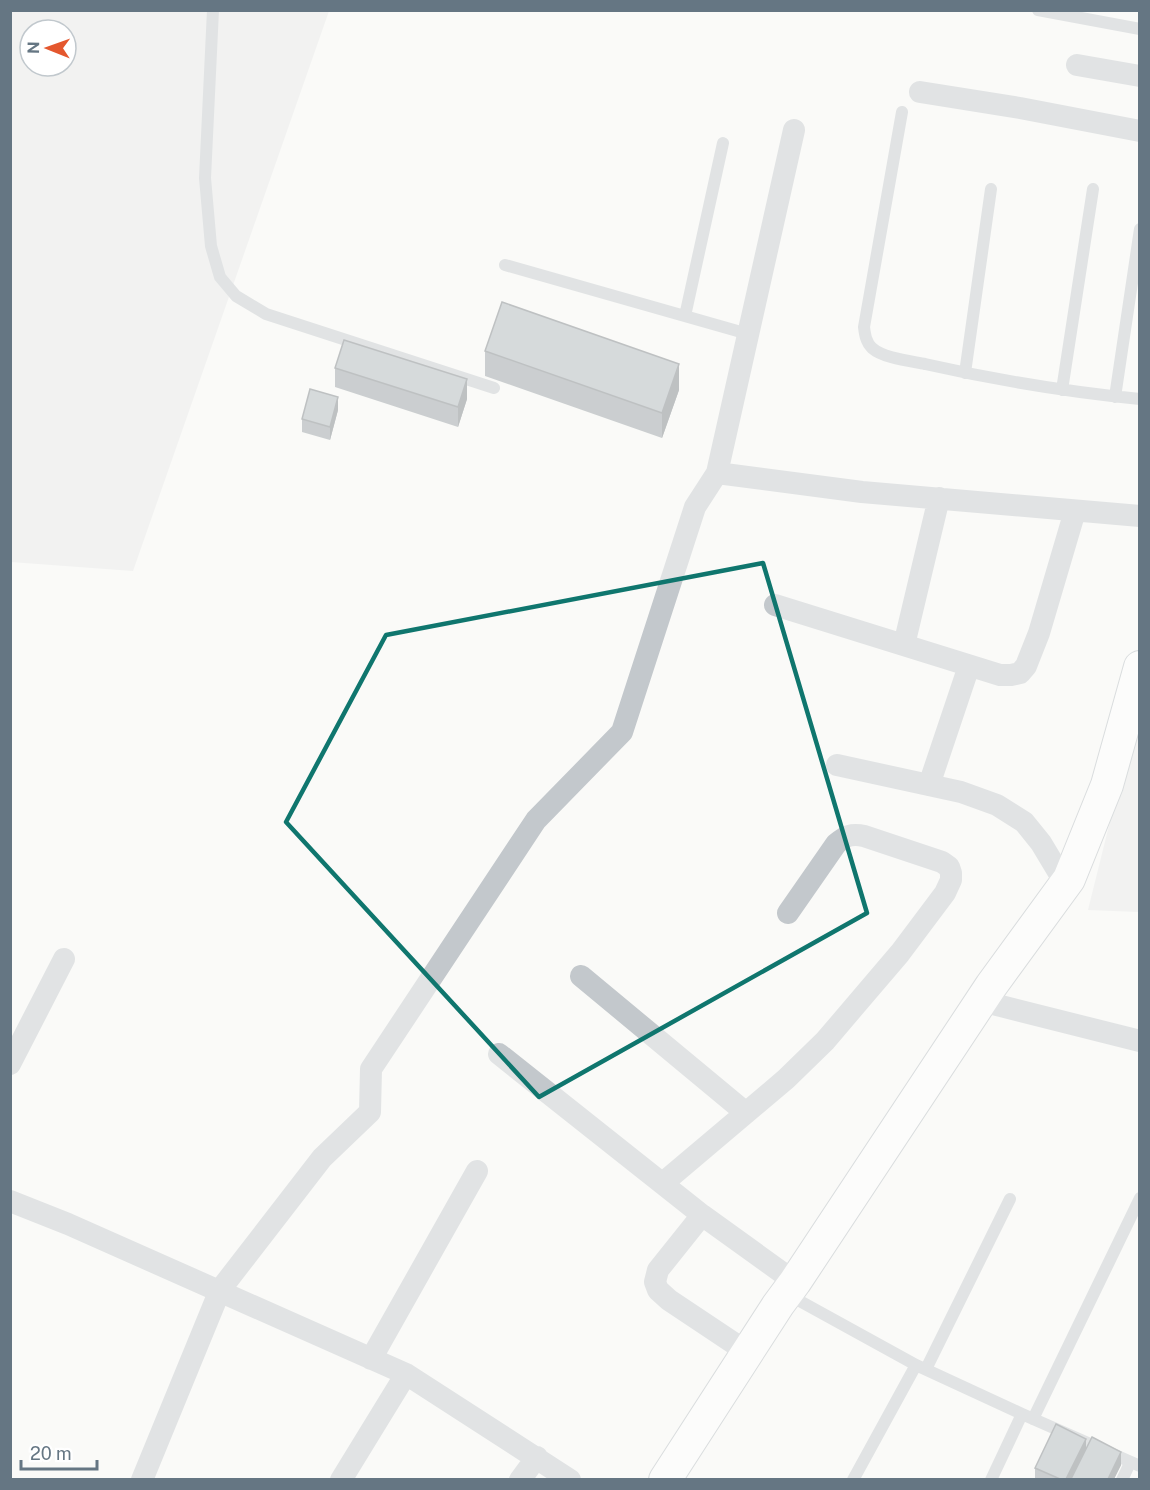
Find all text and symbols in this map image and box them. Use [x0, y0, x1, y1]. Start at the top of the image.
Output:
north arrow [18, 18, 78, 78]
text: N [24, 41, 43, 54]
scale bar [21, 1433, 98, 1471]
text: 20 m [30, 1443, 72, 1464]

